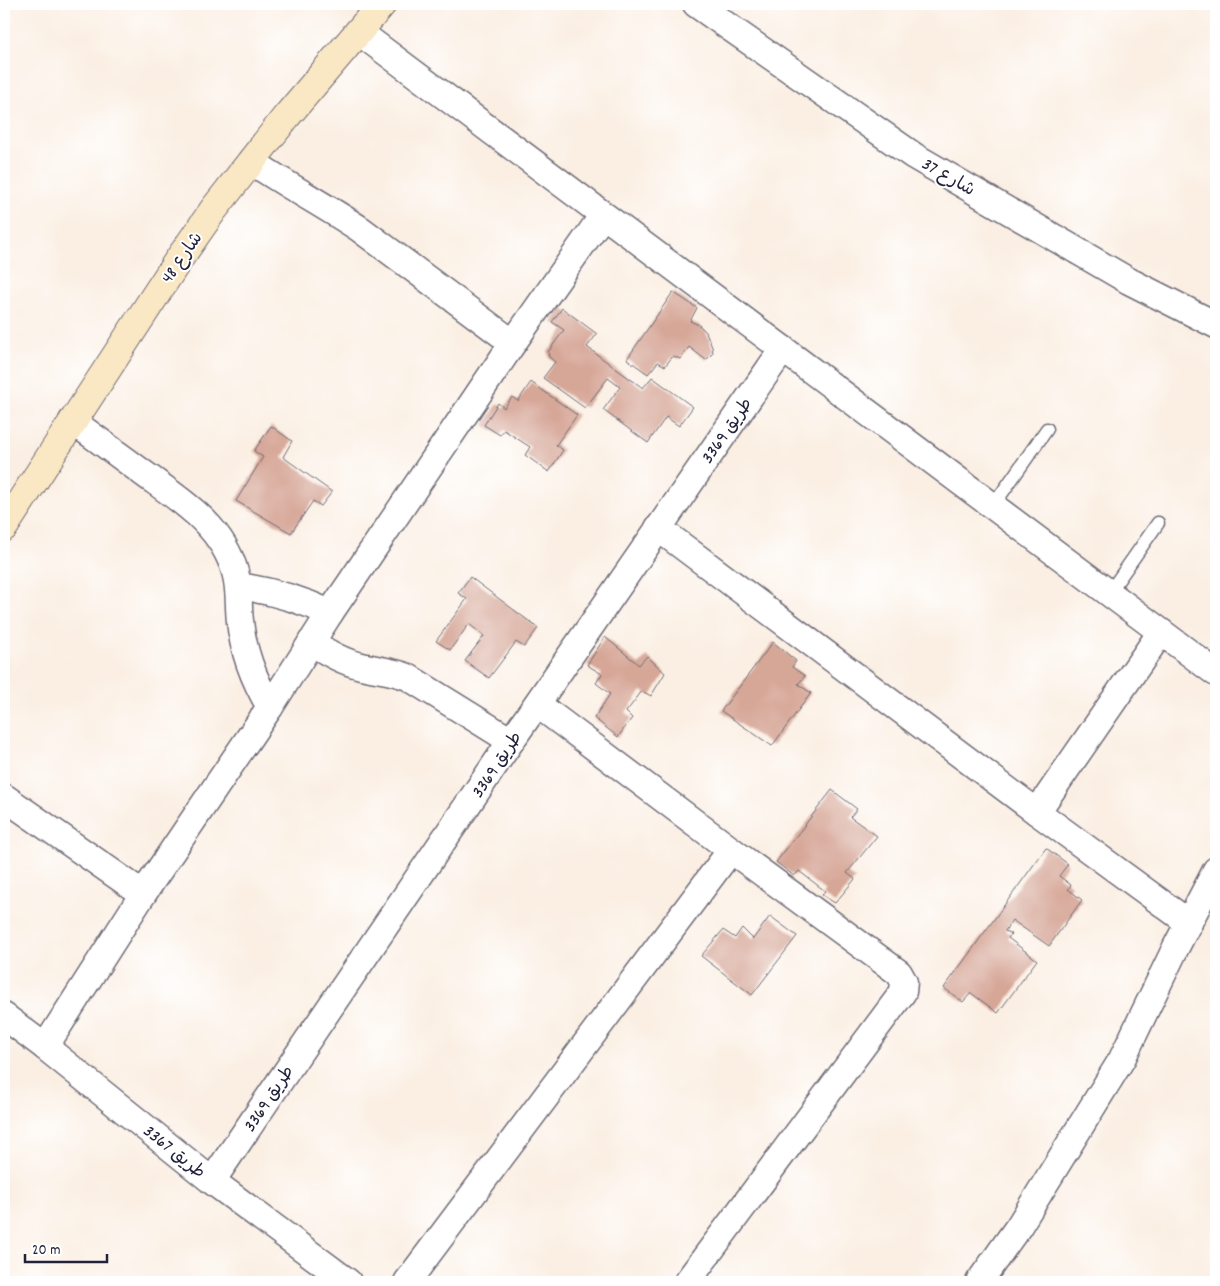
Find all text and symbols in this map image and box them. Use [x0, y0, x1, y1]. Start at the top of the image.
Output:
street label: شارع 37 [916, 153, 979, 203]
street label: شارع 48 [156, 228, 210, 289]
street label: طريق 3369 [696, 394, 760, 469]
street label: طريق 3369 [467, 727, 529, 803]
street label: طريق 3369 [239, 1061, 301, 1137]
street label: طريق 3367 [137, 1120, 210, 1186]
scale bar [25, 1231, 108, 1263]
text: 20 m [32, 1240, 60, 1262]

